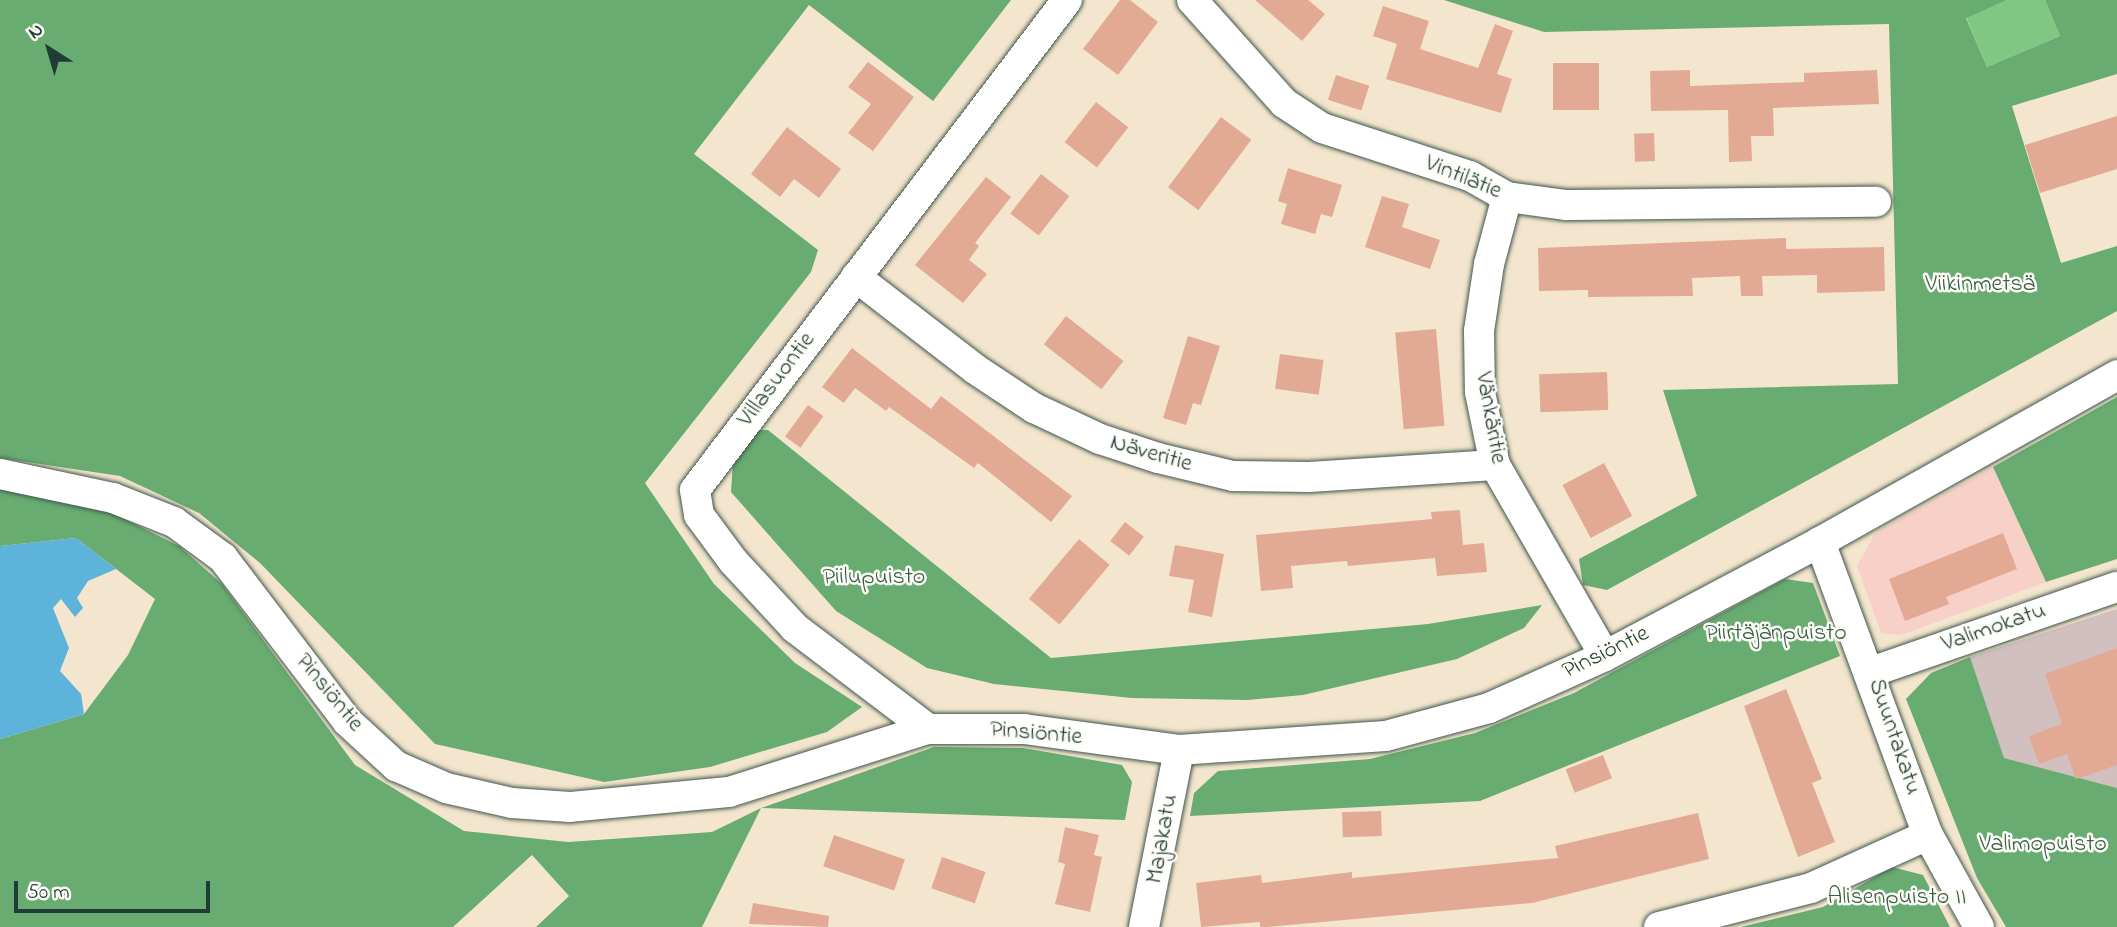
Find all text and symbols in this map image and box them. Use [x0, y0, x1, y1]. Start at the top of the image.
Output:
north arrow [14, 14, 84, 84]
text: N [23, 17, 49, 46]
street label: Vintilätie [1420, 150, 1506, 206]
park label: Viikinmetsä [1925, 271, 2035, 299]
street label: Villasuontie [732, 327, 822, 433]
street label: Vänkäritie [1468, 370, 1512, 466]
street label: Näveritie [1107, 429, 1195, 479]
park label: Piilupuisto [823, 564, 925, 592]
street label: Valimokatu [1938, 597, 2050, 659]
street label: Pinsiöntie [1558, 620, 1654, 686]
park label: Piirtäjänpuisto [1705, 620, 1847, 648]
street label: Pinsiöntie [289, 648, 369, 738]
street label: Suuntakatu [1861, 675, 1927, 799]
street label: Pinsiöntie [989, 716, 1083, 752]
street label: Majakatu [1141, 792, 1185, 886]
park label: Valimopuisto [1979, 831, 2107, 859]
scale bar [18, 867, 214, 911]
text: 50 m [27, 878, 70, 908]
park label: Alisenpuisto II [1827, 884, 1967, 912]

